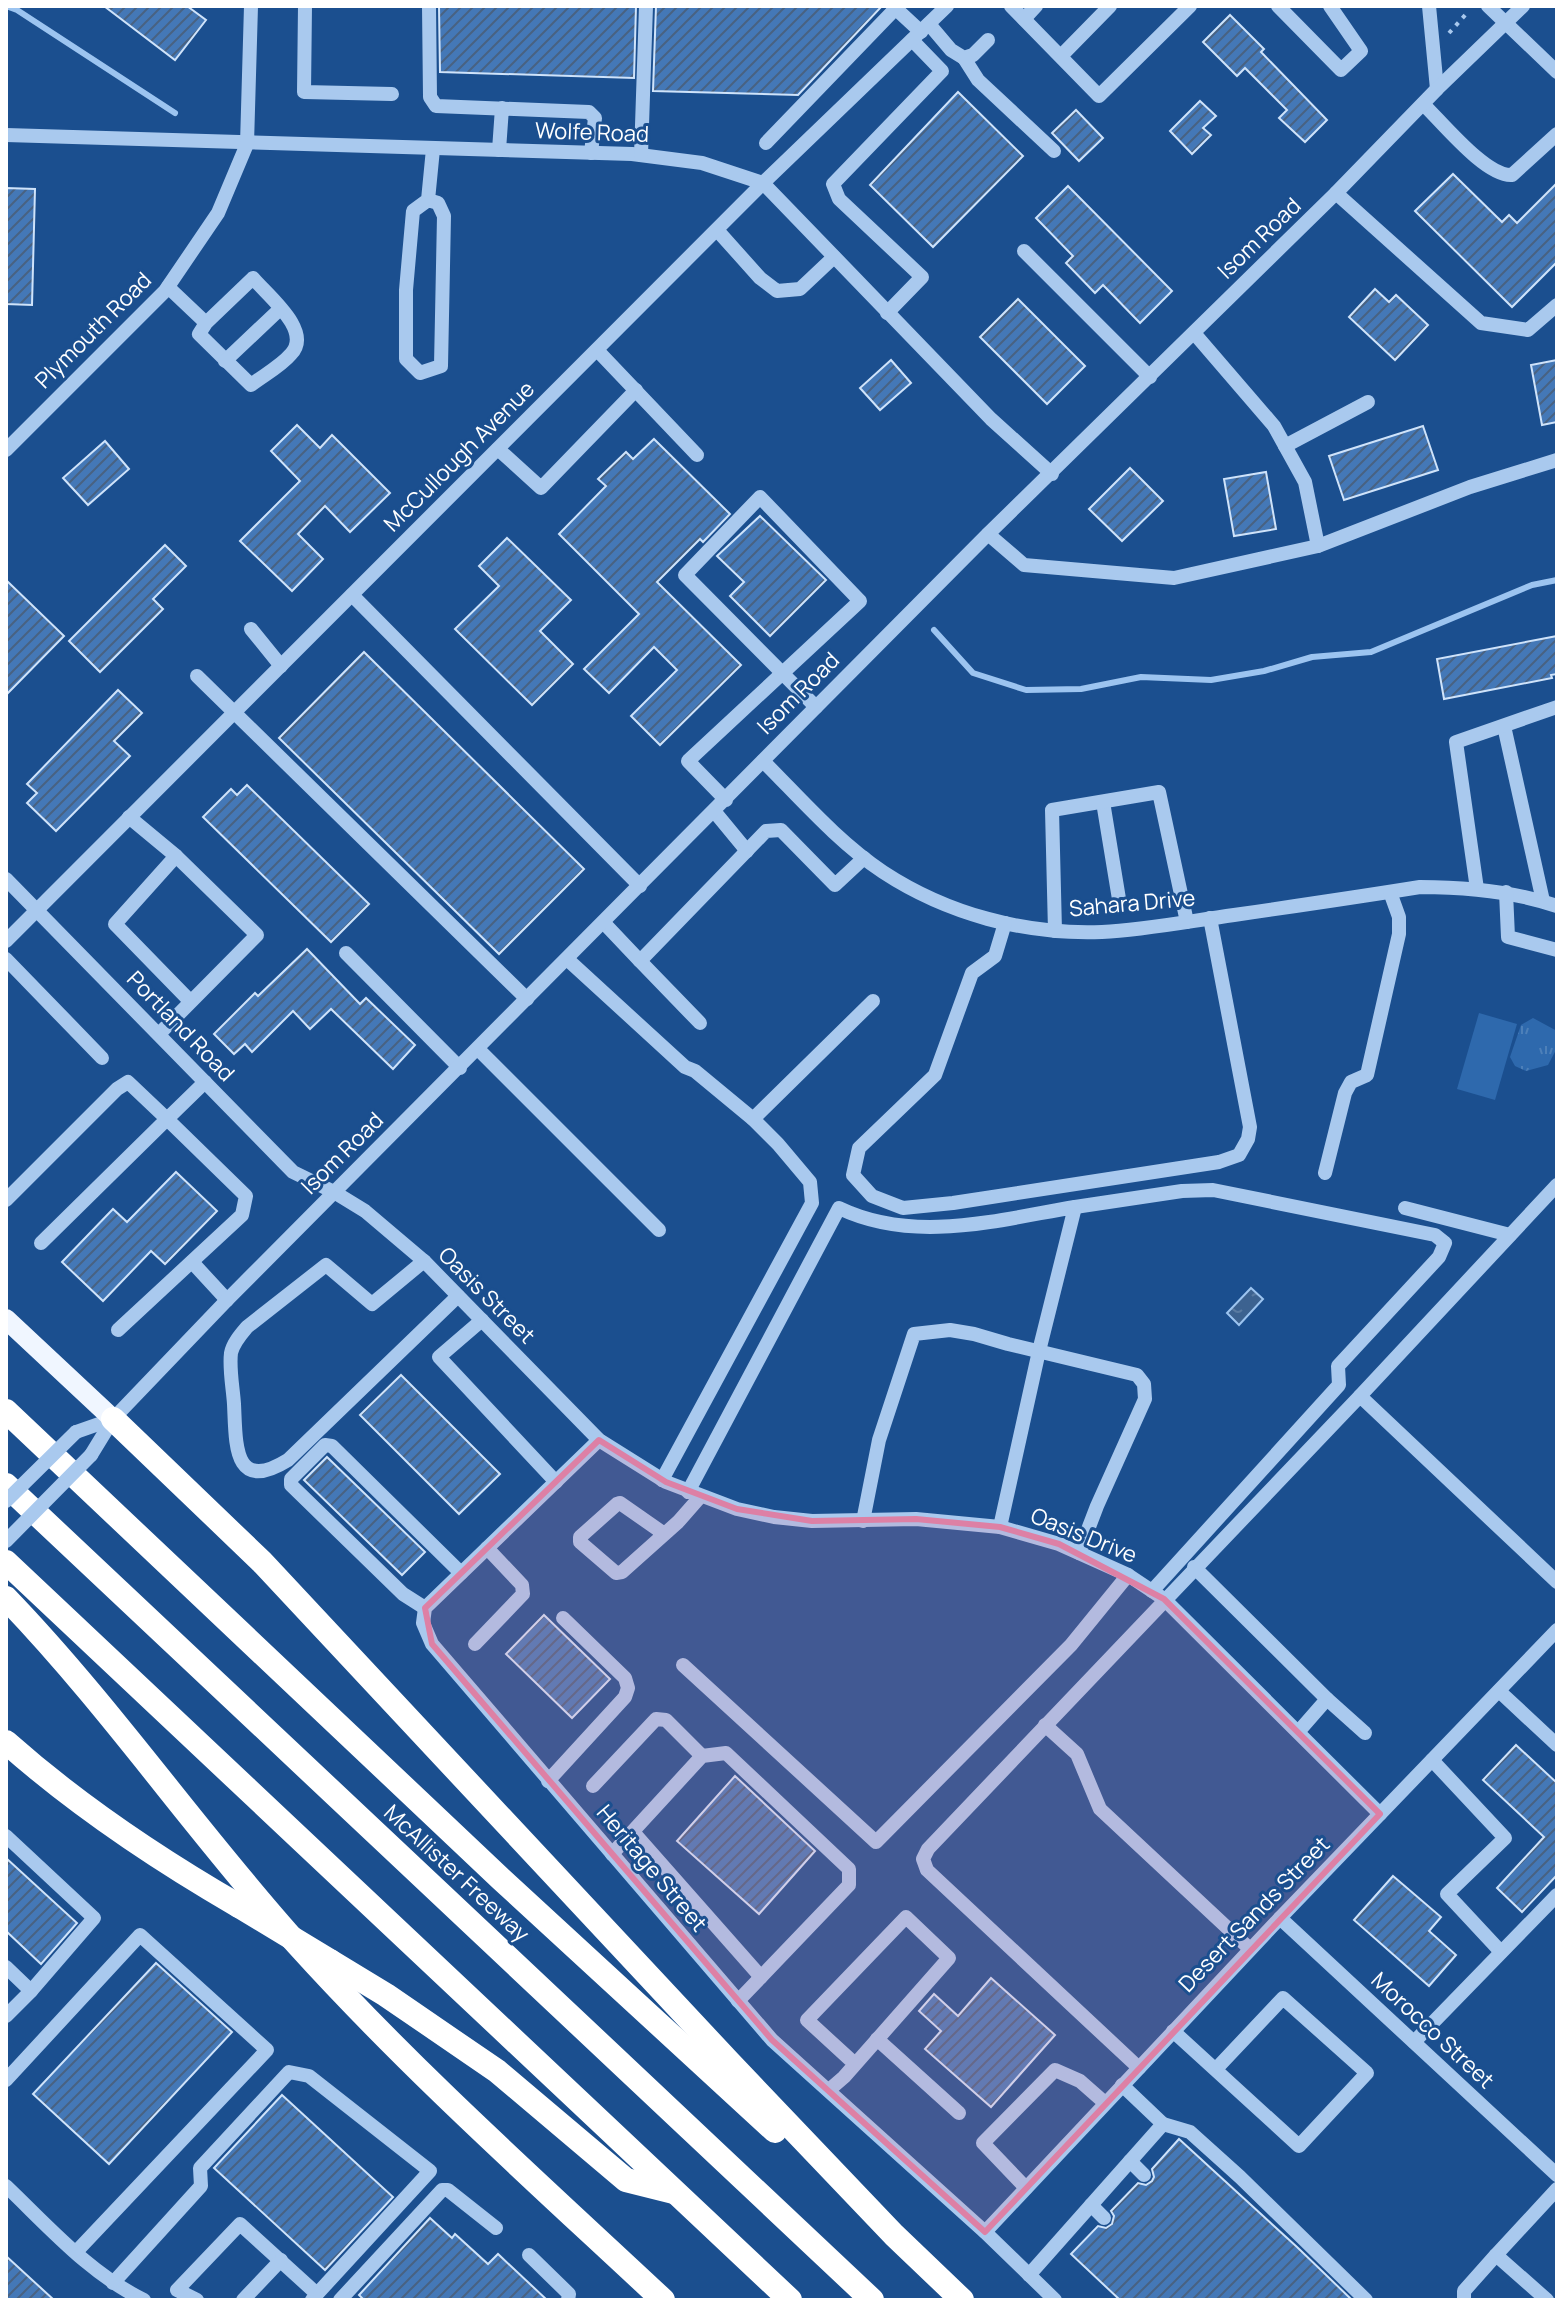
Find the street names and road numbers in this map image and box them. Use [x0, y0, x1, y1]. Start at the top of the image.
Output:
street label: Wolfe Road [534, 115, 650, 149]
street label: Isom Road [1211, 191, 1307, 285]
street label: Plymouth Road [28, 265, 158, 395]
street label: McCullough Avenue [377, 374, 541, 538]
street label: Isom Road [750, 645, 846, 741]
street label: Sahara Drive [1068, 883, 1197, 923]
street label: Portland Road [121, 964, 241, 1088]
street label: Isom Road [294, 1105, 390, 1201]
street label: Oasis Street [432, 1240, 542, 1350]
street label: Oasis Drive [1026, 1500, 1142, 1570]
street label: McAllister Freeway [378, 1798, 536, 1949]
street label: Heritage Street [590, 1798, 714, 1938]
street label: Desert Sands Street [1172, 1830, 1336, 1998]
street label: Morocco Street [1365, 1965, 1501, 2095]

